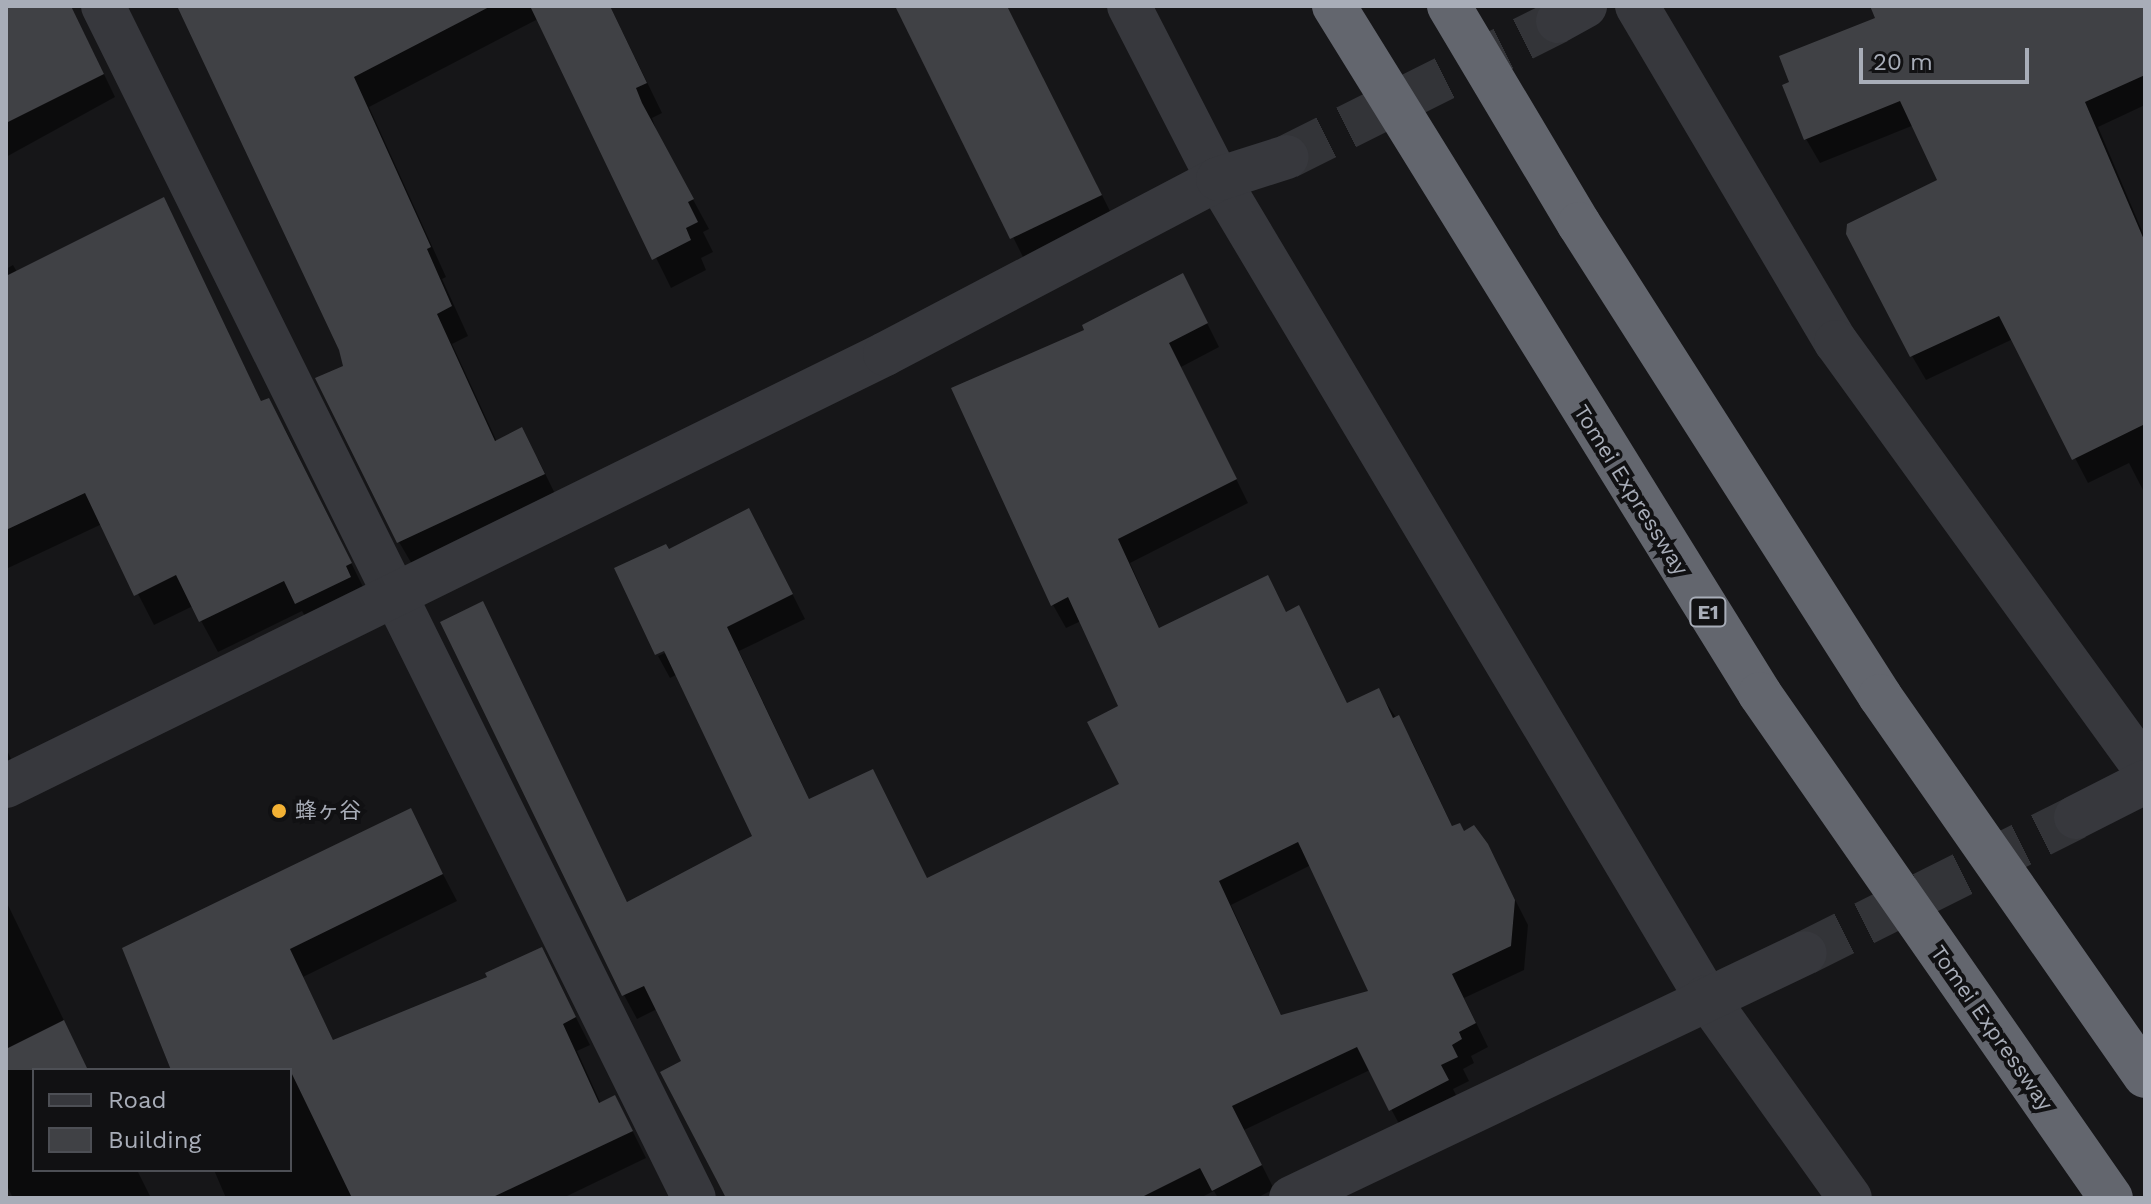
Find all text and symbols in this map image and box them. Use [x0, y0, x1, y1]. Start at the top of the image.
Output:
scale bar [1863, 32, 2033, 82]
text: 20 m [1873, 48, 1933, 76]
street label: Tomei Expressway [1568, 400, 1694, 580]
road number: E1 [1688, 596, 1728, 628]
place label: 蜂ヶ谷 [295, 798, 361, 824]
marker: 蜂ヶ谷 [270, 802, 288, 820]
street label: Tomei Expressway [1925, 940, 2059, 1116]
legend [32, 1068, 292, 1172]
text: Road [108, 1086, 167, 1114]
text: Building [108, 1126, 201, 1154]

